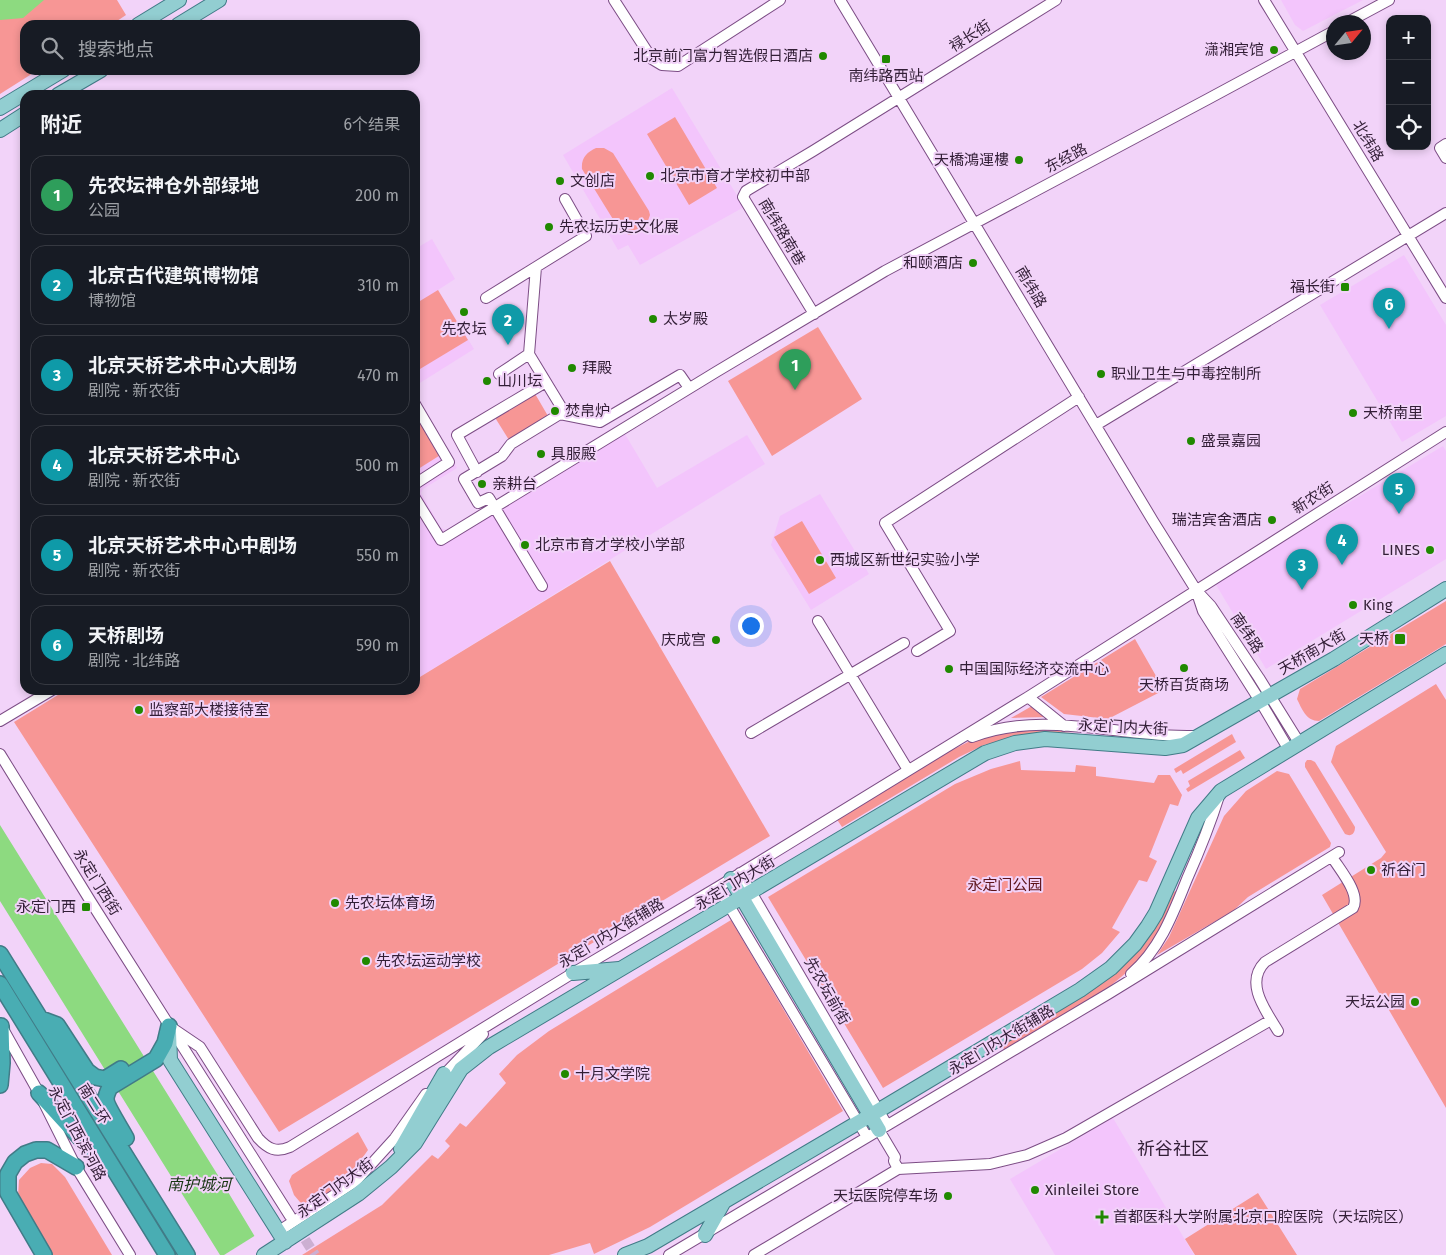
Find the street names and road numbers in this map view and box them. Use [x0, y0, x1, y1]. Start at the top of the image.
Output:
street label: 禄长街 [946, 16, 994, 56]
street label: 北纬路 [1349, 117, 1387, 165]
street label: 东经路 [1042, 139, 1090, 177]
street label: 南纬路南巷 [755, 195, 809, 269]
street label: 南纬路 [1012, 263, 1050, 311]
street label: 新农街 [1289, 478, 1337, 518]
street label: 南纬路 [1227, 609, 1267, 657]
street label: 天桥南大街 [1275, 625, 1349, 679]
street label: 永定门内大街 [1078, 716, 1168, 738]
street label: 永定门西街 [69, 845, 125, 919]
street label: 永定门内大街 [692, 852, 778, 914]
street label: 永定门内大街辅路 [555, 894, 667, 972]
street label: 先农坛前街 [800, 954, 854, 1028]
street label: 永定门内大街辅路 [945, 1001, 1057, 1079]
street label: 南二环 [74, 1080, 114, 1128]
street label: 永定门西滨河路 [44, 1082, 110, 1184]
street label: 永定门内大街 [293, 1154, 377, 1222]

